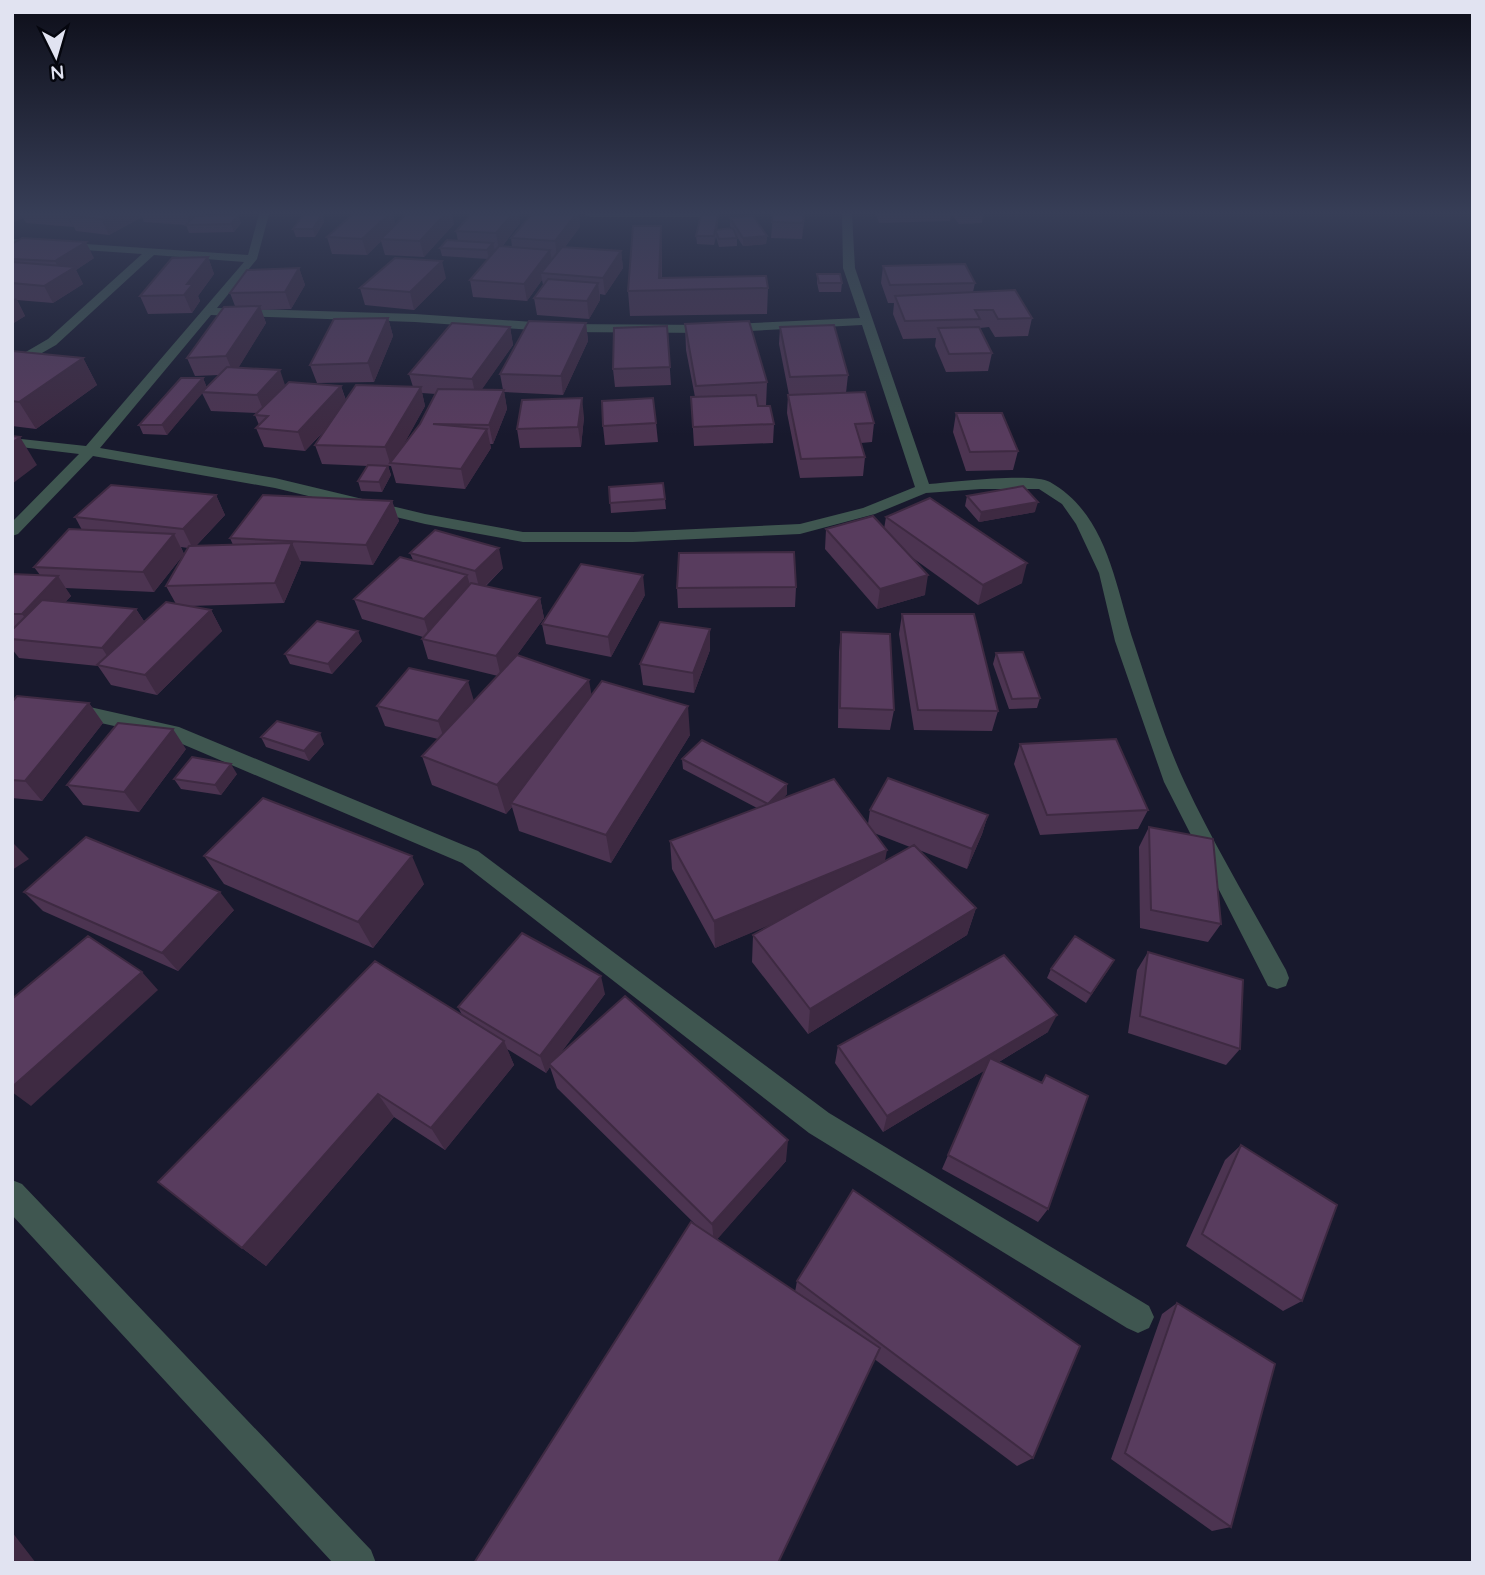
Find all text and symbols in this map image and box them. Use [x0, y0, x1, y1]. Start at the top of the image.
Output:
north arrow [21, 21, 91, 91]
text: N [49, 60, 65, 85]

